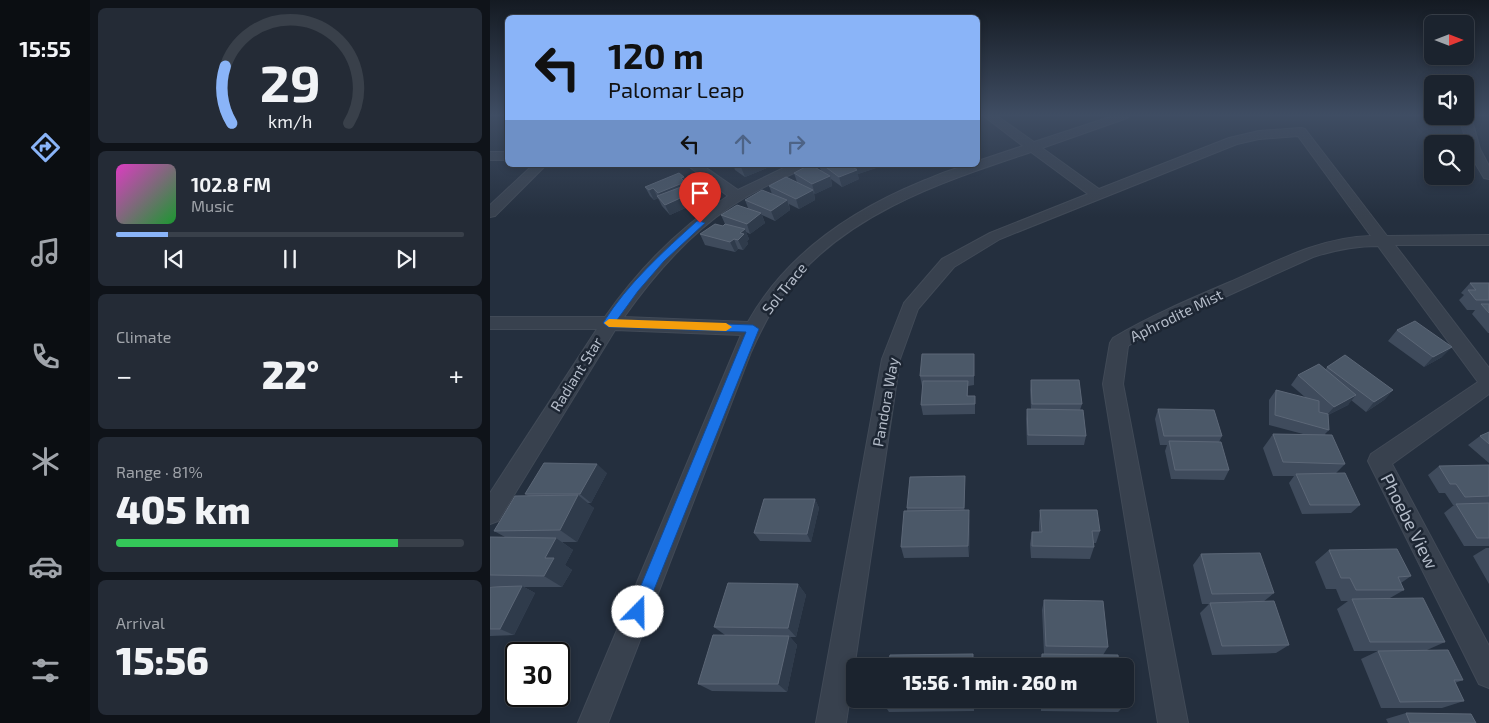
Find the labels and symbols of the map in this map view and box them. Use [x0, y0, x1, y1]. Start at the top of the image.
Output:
north arrow [1424, 15, 1474, 65]
pin [679, 172, 721, 223]
street label: Sol Trace [758, 259, 810, 317]
street label: Aphrodite Mist [1127, 285, 1225, 345]
street label: Radiant Star [546, 334, 606, 414]
street label: Pandora Way [868, 356, 902, 448]
street label: Phoebe View [1376, 469, 1444, 573]
position arrow [611, 585, 663, 637]
speed limit sign: 30 [505, 642, 570, 707]

